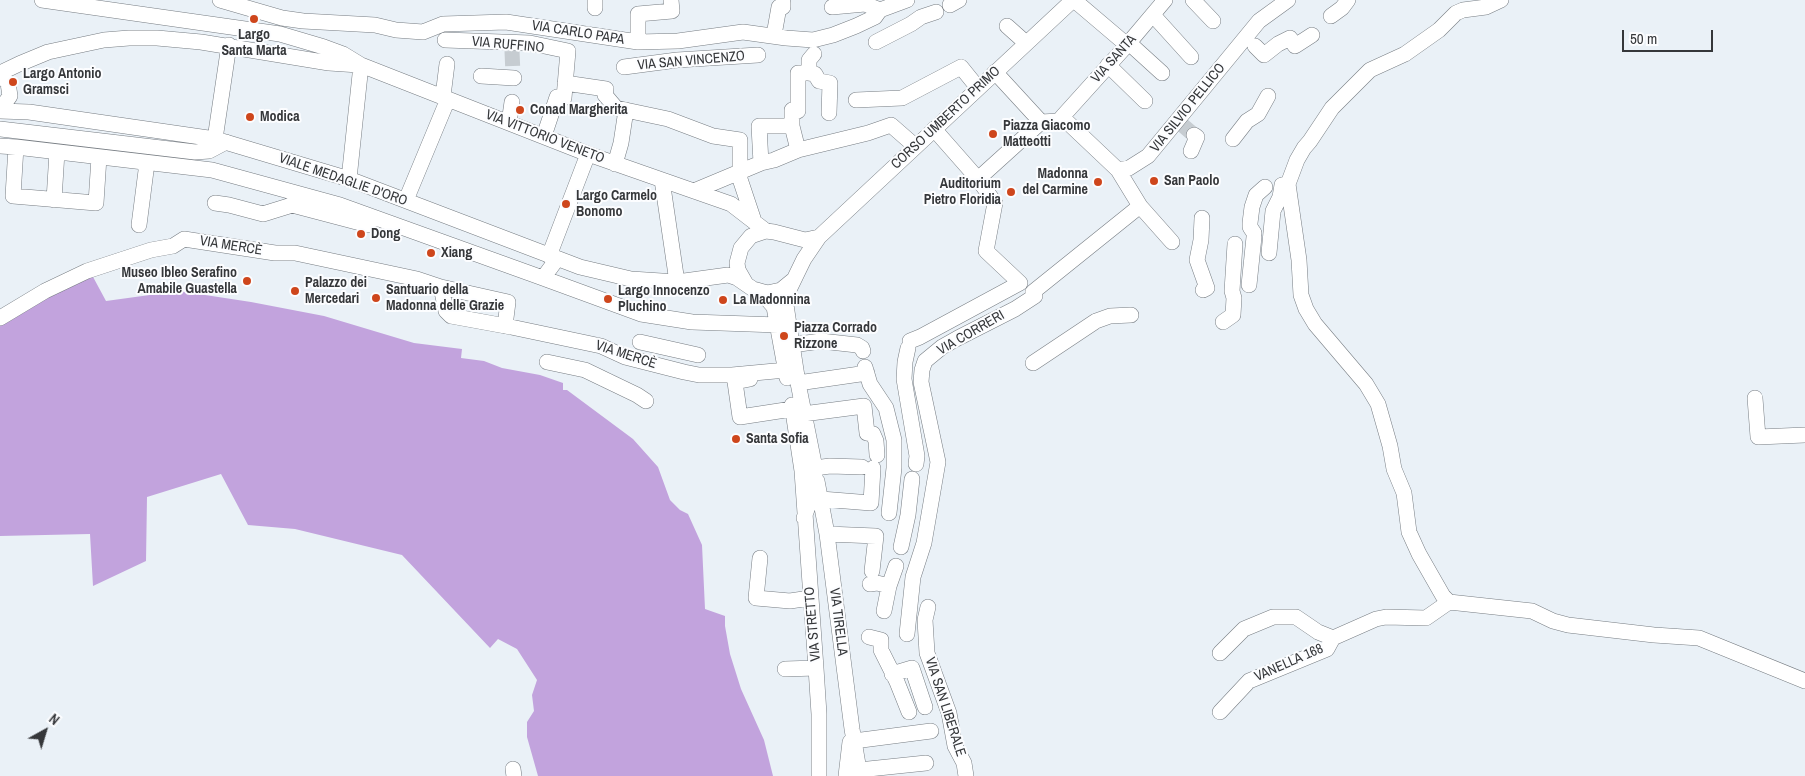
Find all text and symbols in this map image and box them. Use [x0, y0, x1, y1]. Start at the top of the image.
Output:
marker: Largo Santa Marta [248, 13, 260, 25]
street label: VIA CARLO PAPA [531, 17, 625, 49]
scale bar [1625, 20, 1716, 52]
place label: Largo Santa Marta [221, 27, 287, 59]
text: 50 m [1630, 28, 1657, 49]
street label: VIA SANTA [1088, 31, 1140, 87]
street label: VIA RUFFINO [471, 33, 545, 57]
street label: VIA SAN VINCENZO [637, 48, 745, 74]
street label: VIA SILVIO PELLICO [1147, 60, 1229, 156]
street label: CORSO UMBERTO PRIMO [888, 63, 1004, 173]
place label: Largo Antonio Gramsci [23, 66, 101, 98]
marker: Largo Antonio Gramsci [7, 76, 19, 88]
place label: Conad Margherita [530, 102, 628, 118]
marker: Conad Margherita [514, 104, 526, 116]
street label: VIA VITTORIO VENETO [483, 107, 607, 167]
place label: Modica [260, 109, 300, 125]
marker: Modica [244, 111, 256, 123]
place label: Piazza Giacomo Matteotti [1003, 118, 1090, 150]
marker: Piazza Giacomo Matteotti [987, 128, 999, 140]
street label: VIALE MEDAGLIE D'ORO [276, 150, 410, 210]
place label: Madonna del Carmine [1022, 166, 1088, 198]
place label: San Paolo [1164, 173, 1220, 189]
marker: San Paolo [1148, 175, 1160, 187]
place label: Auditorium Pietro Floridia [924, 176, 1001, 208]
marker: Madonna del Carmine [1092, 176, 1104, 188]
marker: Auditorium Pietro Floridia [1005, 186, 1017, 198]
place label: Largo Carmelo Bonomo [576, 188, 657, 220]
marker: Largo Carmelo Bonomo [560, 198, 572, 210]
place label: Dong [371, 226, 400, 242]
marker: Dong [355, 228, 367, 240]
street label: VIA MERCÈ [198, 233, 264, 259]
place label: Xiang [441, 245, 472, 261]
marker: Xiang [425, 247, 437, 259]
place label: Museo Ibleo Serafino Amabile Guastella [122, 265, 237, 298]
marker: Museo Ibleo Serafino Amabile Guastella [241, 275, 253, 287]
place label: Palazzo dei Mercedari [305, 275, 367, 308]
place label: Santuario della Madonna delle Grazie [386, 282, 504, 314]
place label: Largo Innocenzo Pluchino [618, 283, 710, 316]
marker: Palazzo dei Mercedari [289, 285, 301, 297]
marker: Santuario della Madonna delle Grazie [370, 292, 382, 304]
place label: La Madonnina [733, 292, 810, 308]
marker: Largo Innocenzo Pluchino [602, 293, 614, 305]
marker: La Madonnina [717, 294, 729, 306]
street label: VIA CORRERI [934, 307, 1008, 359]
place label: Piazza Corrado Rizzone [794, 320, 877, 352]
marker: Piazza Corrado Rizzone [778, 330, 790, 342]
street label: VIA MERCÈ [593, 337, 659, 373]
place label: Santa Sofia [746, 431, 809, 447]
marker: Santa Sofia [730, 433, 742, 445]
street label: VIA STRETTO [801, 586, 825, 662]
street label: VIA TIRELLA [826, 587, 850, 657]
street label: VANELLA 168 [1252, 640, 1326, 686]
street label: VIA SAN LIBERALE [921, 655, 969, 759]
north arrow [20, 706, 70, 756]
text: N [46, 710, 63, 729]

